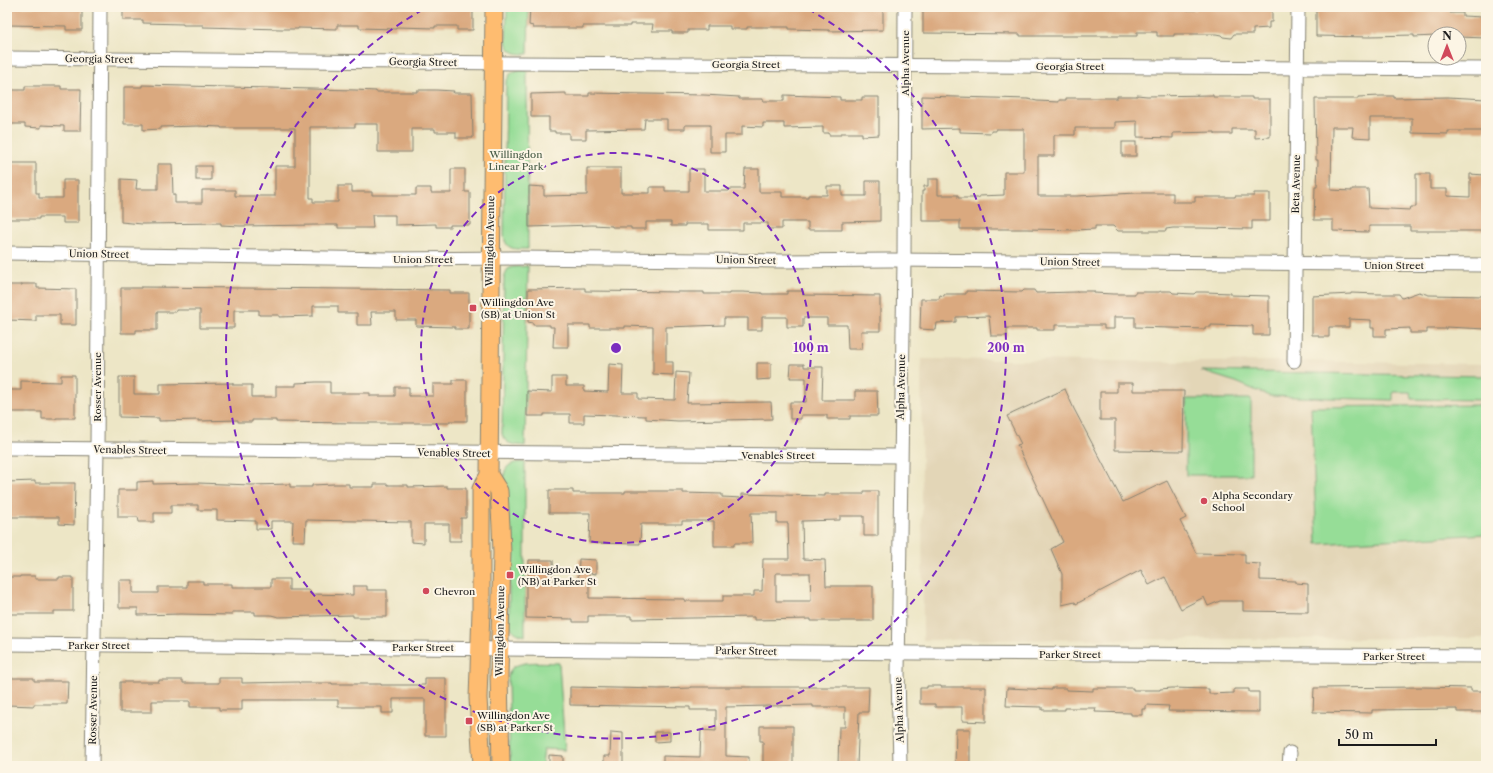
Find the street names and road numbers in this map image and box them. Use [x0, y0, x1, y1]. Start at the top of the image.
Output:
street label: Alpha Avenue [899, 30, 912, 97]
street label: Georgia Street [65, 52, 134, 66]
street label: Georgia Street [389, 55, 458, 69]
street label: Georgia Street [712, 58, 781, 71]
street label: Georgia Street [1036, 60, 1105, 73]
street label: Beta Avenue [1289, 154, 1303, 214]
street label: Willingdon Avenue [483, 195, 497, 287]
street label: Union Street [69, 247, 130, 261]
street label: Union Street [393, 253, 454, 266]
street label: Union Street [716, 253, 777, 267]
street label: Union Street [1040, 255, 1101, 269]
street label: Union Street [1364, 259, 1425, 272]
street label: Rosser Avenue [91, 352, 104, 422]
street label: Alpha Avenue [894, 354, 908, 421]
street label: Venables Street [92, 443, 167, 457]
street label: Venables Street [416, 446, 491, 460]
street label: Venables Street [740, 449, 815, 462]
street label: Willingdon Avenue [493, 585, 507, 677]
street label: Parker Street [68, 639, 130, 652]
street label: Parker Street [392, 641, 454, 654]
street label: Parker Street [715, 644, 778, 658]
street label: Parker Street [1039, 648, 1101, 661]
street label: Parker Street [1363, 650, 1425, 663]
street label: Rosser Avenue [86, 675, 100, 745]
street label: Alpha Avenue [891, 677, 907, 744]

